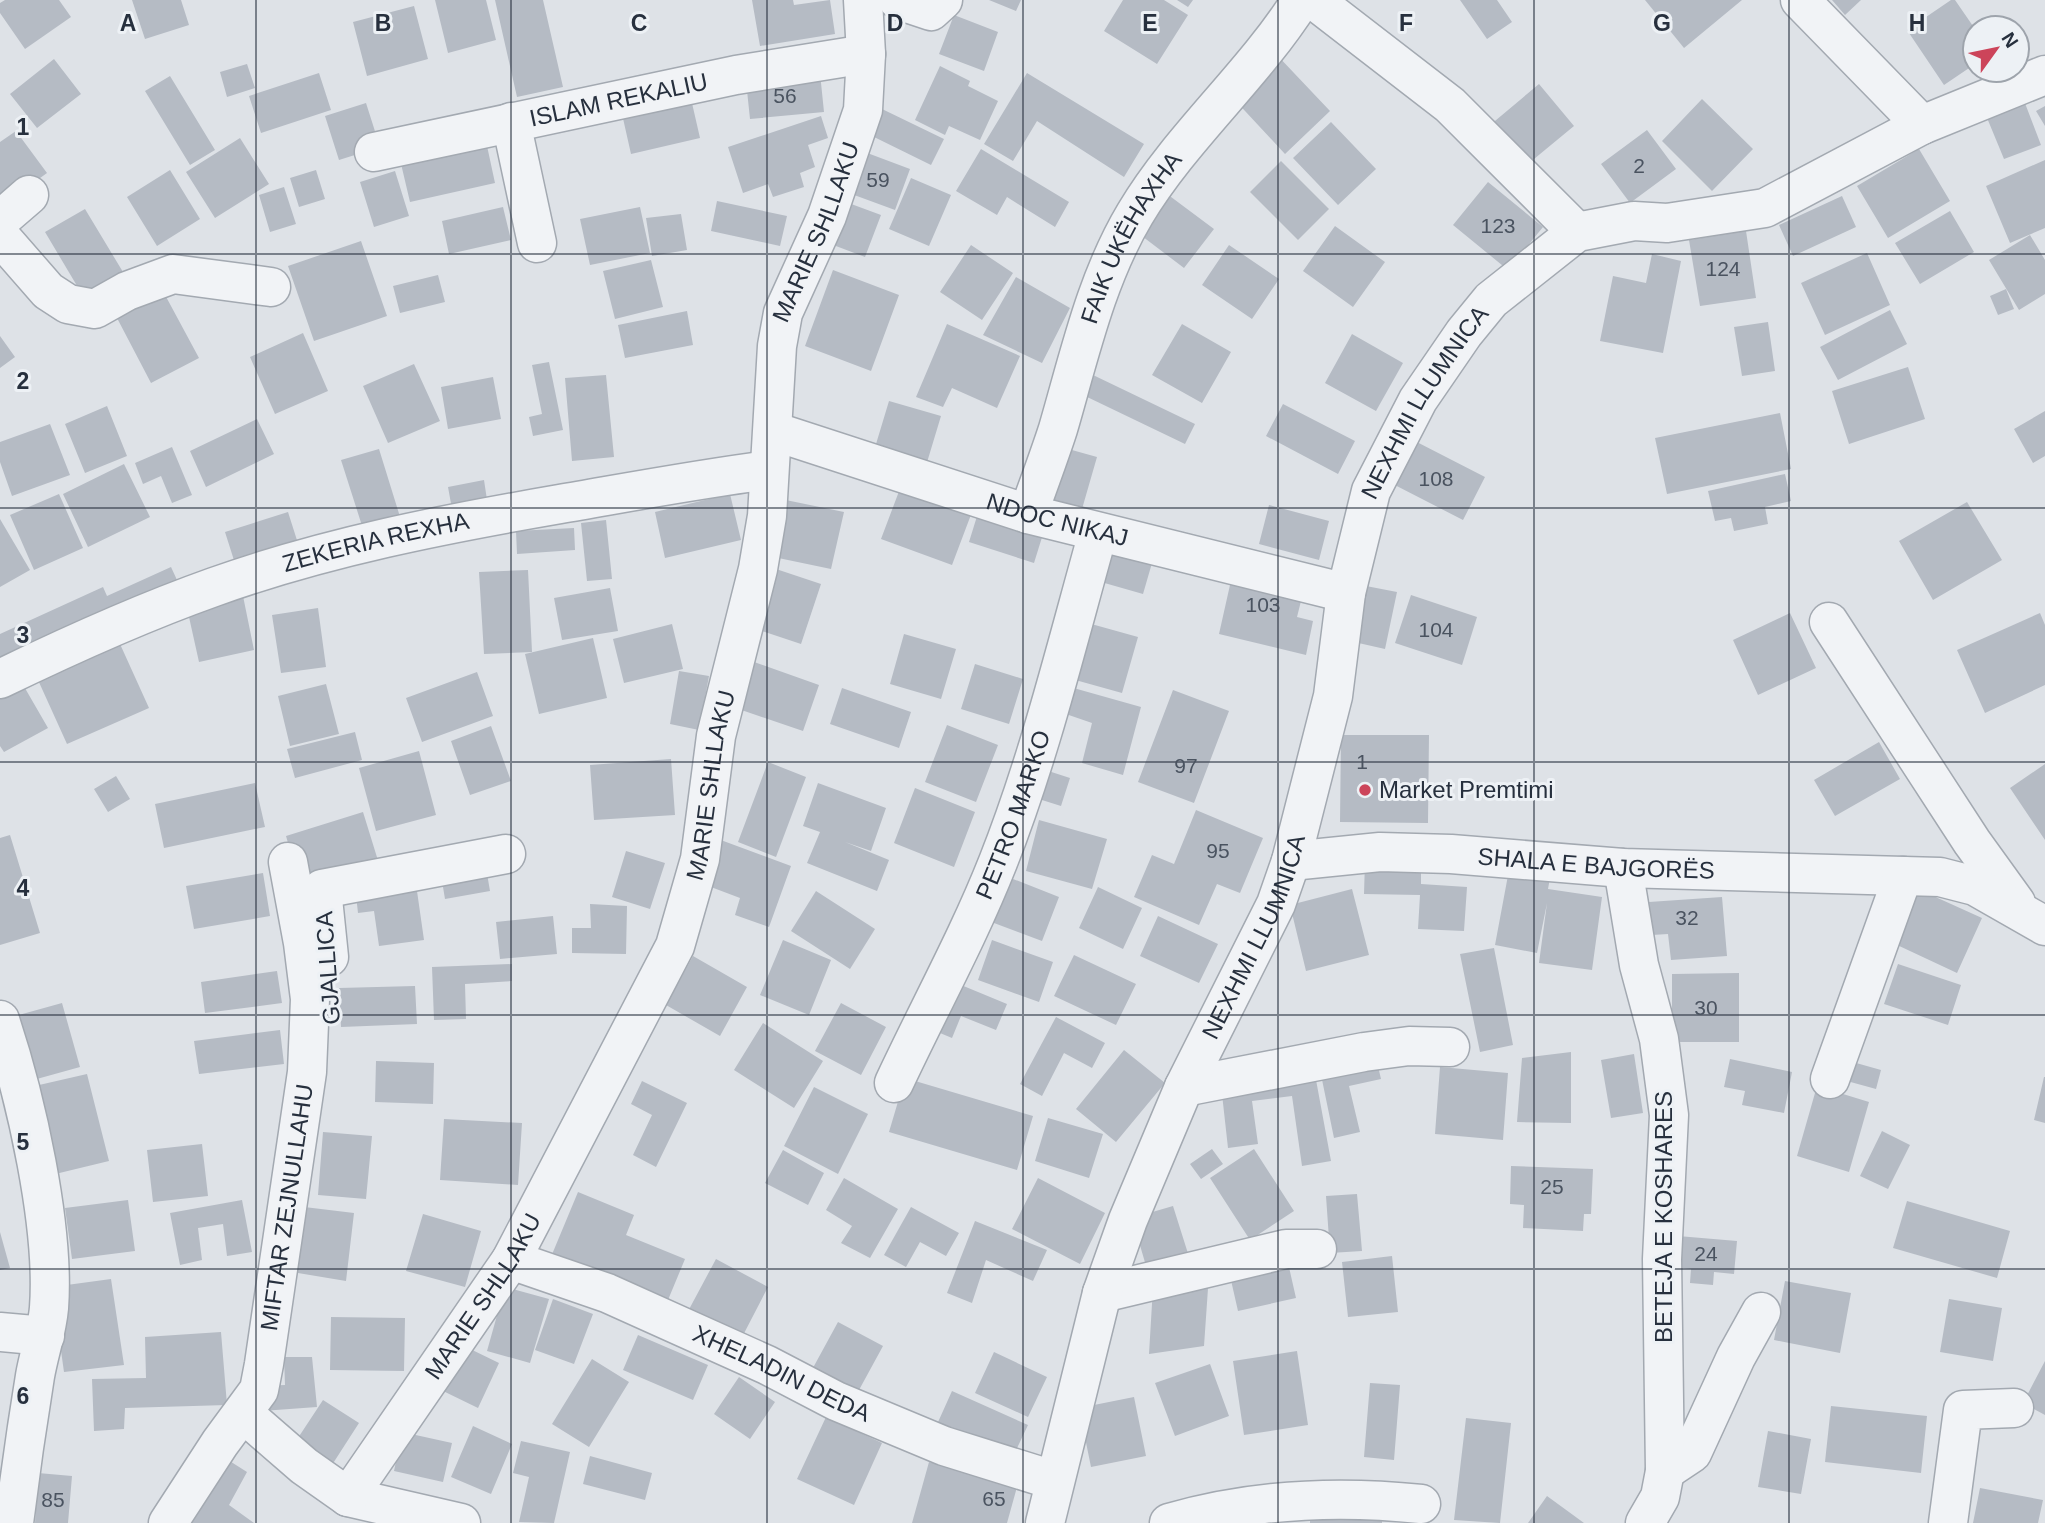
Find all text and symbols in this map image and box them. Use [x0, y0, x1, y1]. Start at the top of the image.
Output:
text: A [120, 10, 136, 36]
text: B [375, 10, 391, 36]
text: C [631, 10, 647, 36]
text: D [887, 10, 903, 36]
text: E [1142, 10, 1158, 36]
text: F [1399, 10, 1413, 36]
text: G [1653, 10, 1671, 36]
text: H [1909, 10, 1925, 36]
north arrow [1961, 14, 2031, 84]
text: N [1997, 29, 2022, 51]
street label: ISLAM REKALIU [527, 67, 710, 132]
house number: 56 [773, 84, 797, 107]
text: 1 [17, 114, 30, 140]
street label: MARIE SHLLAKU [767, 138, 864, 326]
street label: FAIK UKËHAXHA [1075, 146, 1187, 327]
house number: 2 [1633, 154, 1645, 177]
house number: 59 [866, 168, 890, 191]
house number: 123 [1480, 214, 1516, 237]
house number: 124 [1705, 257, 1741, 280]
street label: NEXHMI LLUMNICA [1355, 300, 1494, 503]
text: 2 [17, 368, 29, 394]
house number: 108 [1418, 467, 1454, 490]
street label: NDOC NIKAJ [983, 487, 1131, 551]
street label: ZEKERIA REXHA [279, 507, 471, 577]
house number: 103 [1245, 593, 1281, 616]
house number: 104 [1418, 618, 1454, 641]
text: 3 [17, 622, 29, 648]
street label: MARIE SHLLAKU [681, 687, 740, 883]
street label: PETRO MARKO [970, 727, 1055, 903]
house number: 1 [1356, 750, 1368, 773]
house number: 97 [1174, 754, 1198, 777]
place label: Market Premtimi [1379, 776, 1554, 803]
marker: Market Premtimi [1357, 782, 1373, 798]
street label: NEXHMI LLUMNICA [1196, 832, 1310, 1043]
house number: 95 [1206, 839, 1230, 862]
street label: SHALA E BAJGORËS [1477, 842, 1715, 884]
text: 4 [17, 875, 30, 901]
house number: 32 [1675, 906, 1699, 929]
street label: GJALLICA [310, 911, 345, 1026]
house number: 30 [1694, 996, 1718, 1019]
street label: MIFTAR ZEJNULLAHU [255, 1082, 318, 1332]
street label: BETEJA E KOSHARES [1650, 1091, 1677, 1343]
text: 5 [17, 1129, 30, 1155]
house number: 25 [1540, 1175, 1564, 1198]
street label: MARIE SHLLAKU [419, 1209, 546, 1384]
house number: 24 [1694, 1242, 1718, 1265]
street label: XHELADIN DEDA [689, 1320, 875, 1427]
text: 6 [17, 1383, 29, 1409]
house number: 65 [982, 1487, 1006, 1510]
house number: 85 [41, 1488, 65, 1511]

